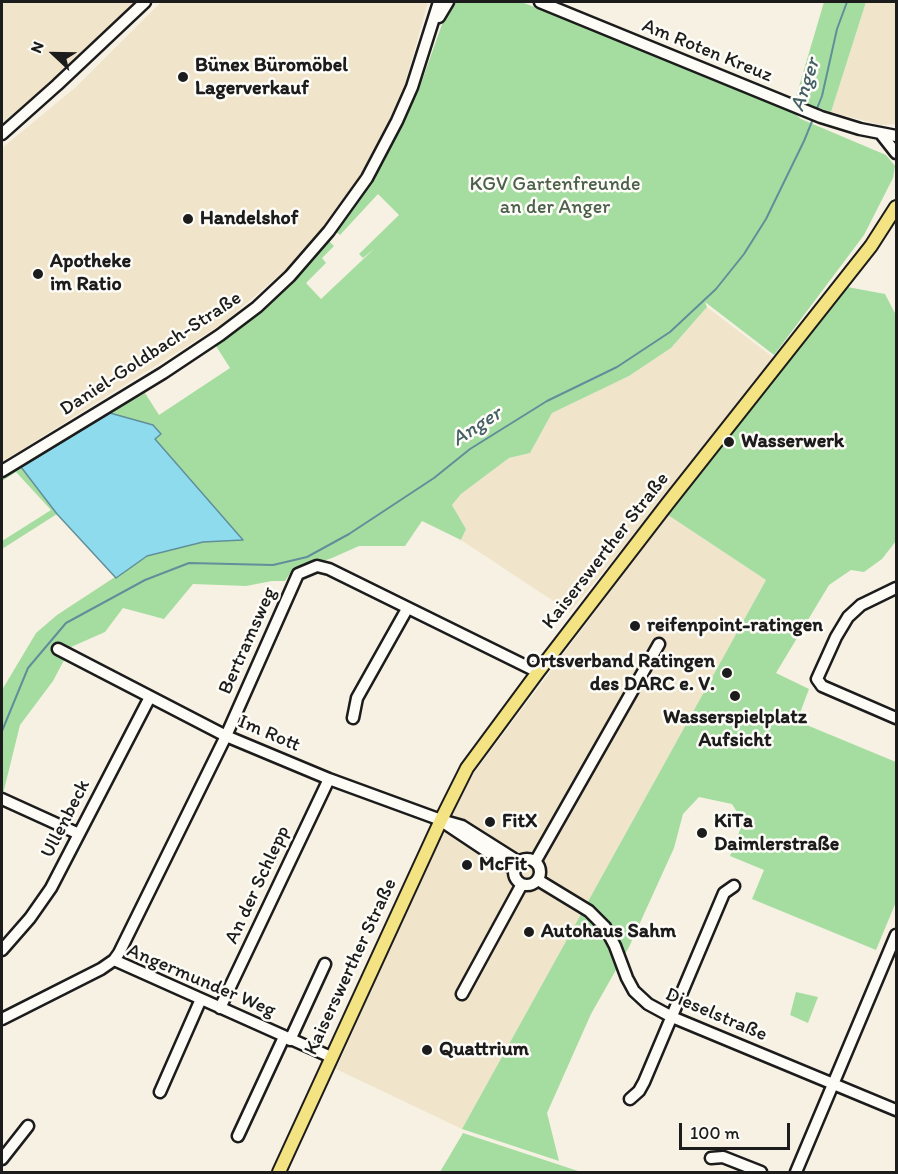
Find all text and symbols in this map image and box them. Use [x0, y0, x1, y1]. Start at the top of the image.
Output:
street label: Am Roten Kreuz [638, 14, 776, 88]
north arrow [24, 24, 84, 84]
text: N [26, 38, 48, 56]
place label: Bünex Büromöbel Lagerverkauf [195, 54, 348, 101]
water label: Anger [786, 55, 826, 115]
marker: Bünex Büromöbel Lagerverkauf [176, 70, 190, 84]
park label: KGV Gartenfreunde an der Anger [469, 173, 641, 220]
place label: Handelshof [200, 207, 298, 231]
marker: Handelshof [181, 212, 195, 226]
place label: Apotheke im Ratio [50, 250, 131, 297]
marker: Apotheke im Ratio [31, 267, 45, 281]
street label: Daniel-Goldbach-Straße [56, 286, 246, 422]
water label: Anger [447, 402, 507, 452]
place label: Wasserwerk [741, 430, 844, 454]
marker: Wasserwerk [722, 435, 736, 449]
street label: Kaiserswerther Straße [537, 468, 675, 634]
street label: Bertramsweg [214, 584, 282, 698]
place label: reifenpoint-ratingen [647, 614, 823, 638]
marker: reifenpoint-ratingen [628, 619, 642, 633]
place label: Ortsverband Ratingen des DARC e. V. [526, 650, 715, 697]
marker: Ortsverband Ratingen des DARC e. V. [720, 666, 734, 680]
marker: Wasserspielplatz Aufsicht [728, 689, 742, 703]
place label: Wasserspielplatz Aufsicht [663, 706, 807, 753]
street label: Im Rott [234, 710, 304, 758]
street label: Ullenbeck [36, 776, 96, 862]
place label: FitX [502, 810, 537, 834]
place label: KiTa Daimlerstraße [714, 810, 839, 857]
marker: FitX [483, 815, 497, 829]
street label: An der Schlepp [220, 822, 296, 948]
marker: KiTa Daimlerstraße [695, 826, 709, 840]
place label: McFit [479, 853, 527, 877]
marker: McFit [460, 858, 474, 872]
street label: Kaiserswerther Straße [299, 875, 403, 1059]
place label: Autohaus Sahm [541, 920, 676, 944]
marker: Autohaus Sahm [522, 925, 536, 939]
street label: Angermunder Weg [123, 939, 279, 1023]
street label: Dieselstraße [661, 983, 771, 1047]
place label: Quattrium [439, 1038, 529, 1062]
marker: Quattrium [420, 1043, 434, 1057]
scale bar [682, 1111, 793, 1149]
text: 100 m [690, 1122, 740, 1144]

